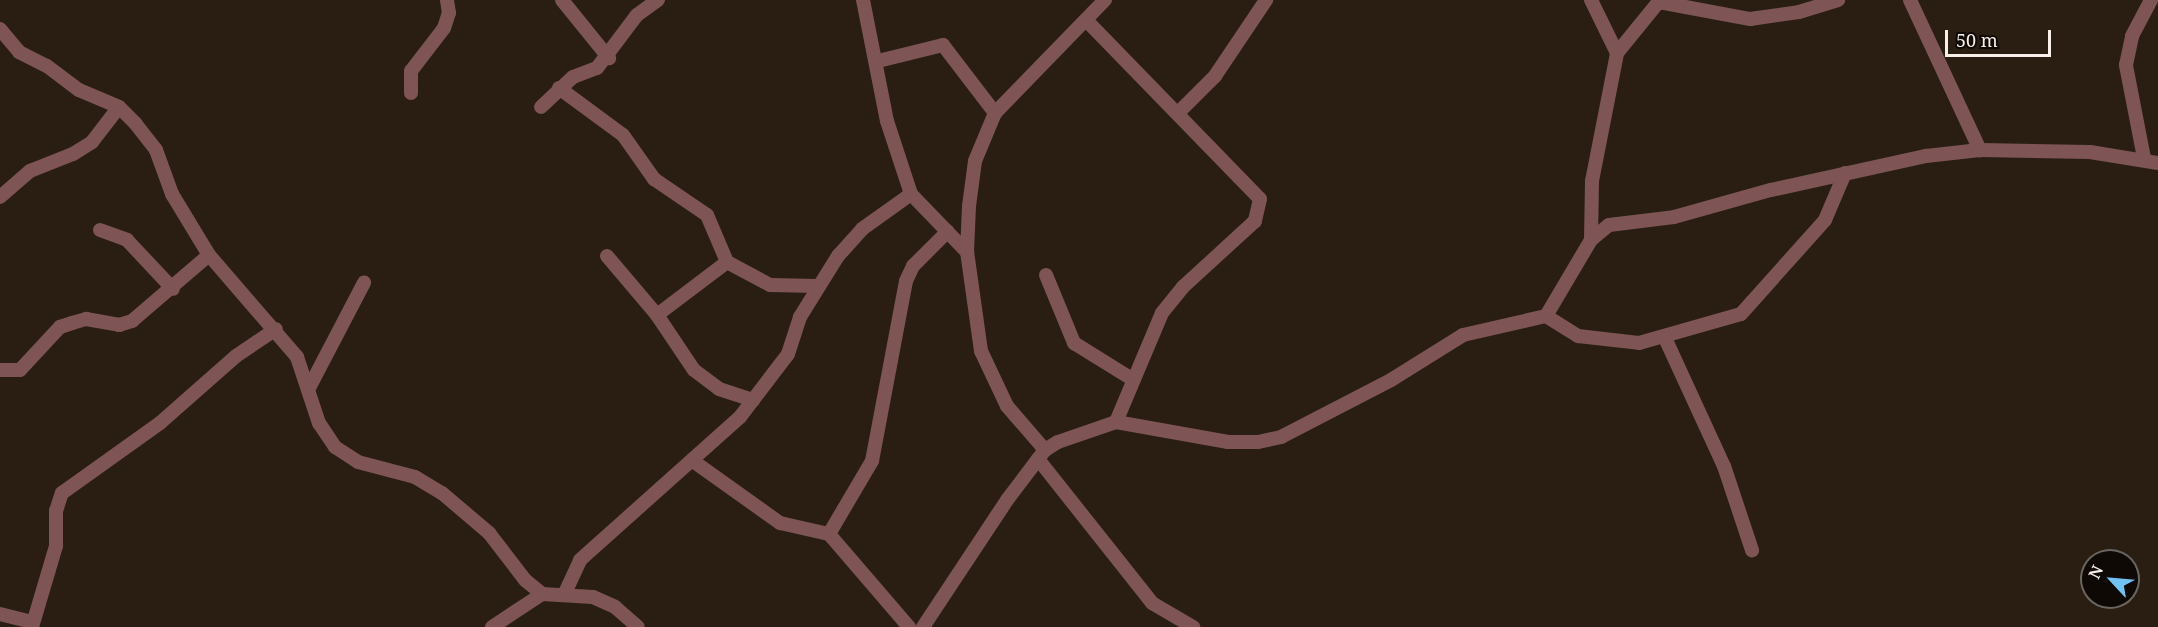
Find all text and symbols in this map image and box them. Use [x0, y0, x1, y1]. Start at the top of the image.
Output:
scale bar [1948, 18, 2054, 56]
text: 50 m [1956, 28, 1998, 52]
north arrow [2080, 549, 2140, 609]
text: N [2083, 562, 2108, 582]

